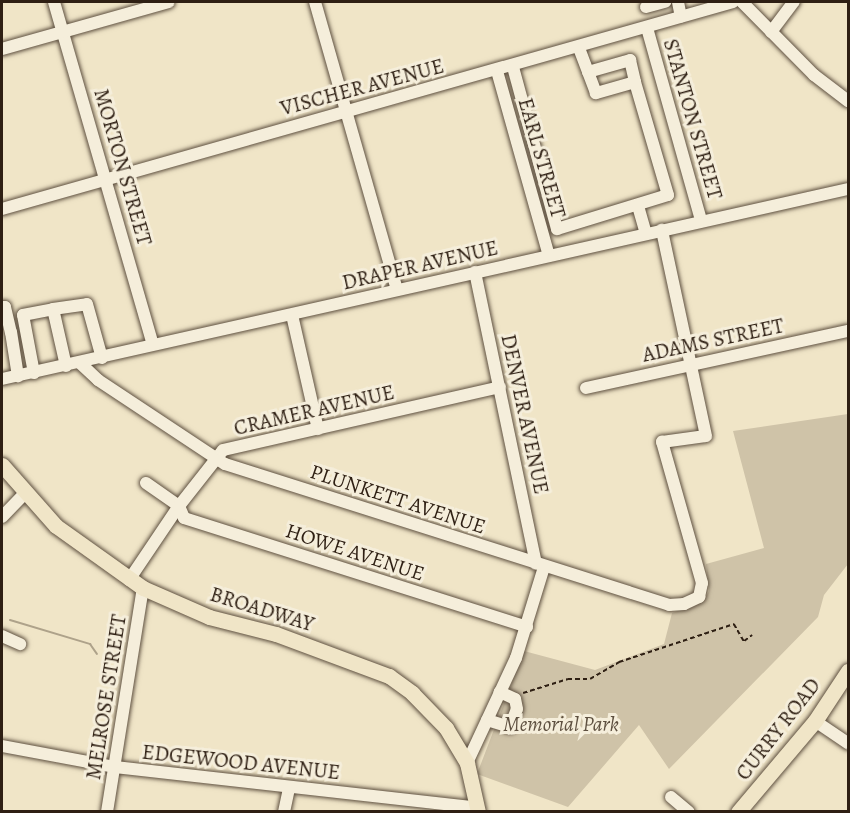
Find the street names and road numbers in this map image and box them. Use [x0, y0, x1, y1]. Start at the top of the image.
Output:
street label: STANTON STREET [658, 36, 728, 202]
street label: VISCHER AVENUE [277, 53, 447, 121]
street label: MORTON STREET [89, 86, 157, 248]
street label: EARL STREET [513, 95, 571, 221]
street label: DRAPER AVENUE [340, 235, 500, 295]
street label: ADAMS STREET [640, 313, 786, 367]
street label: DENVER AVENUE [496, 332, 554, 496]
street label: CRAMER AVENUE [231, 379, 397, 441]
street label: PLUNKETT AVENUE [307, 459, 489, 539]
street label: HOWE AVENUE [282, 518, 428, 586]
street label: BROADWAY [207, 581, 317, 637]
street label: MELROSE STREET [80, 613, 132, 781]
street label: CURRY ROAD [730, 673, 826, 785]
street label: EDGEWOOD AVENUE [141, 739, 341, 785]

